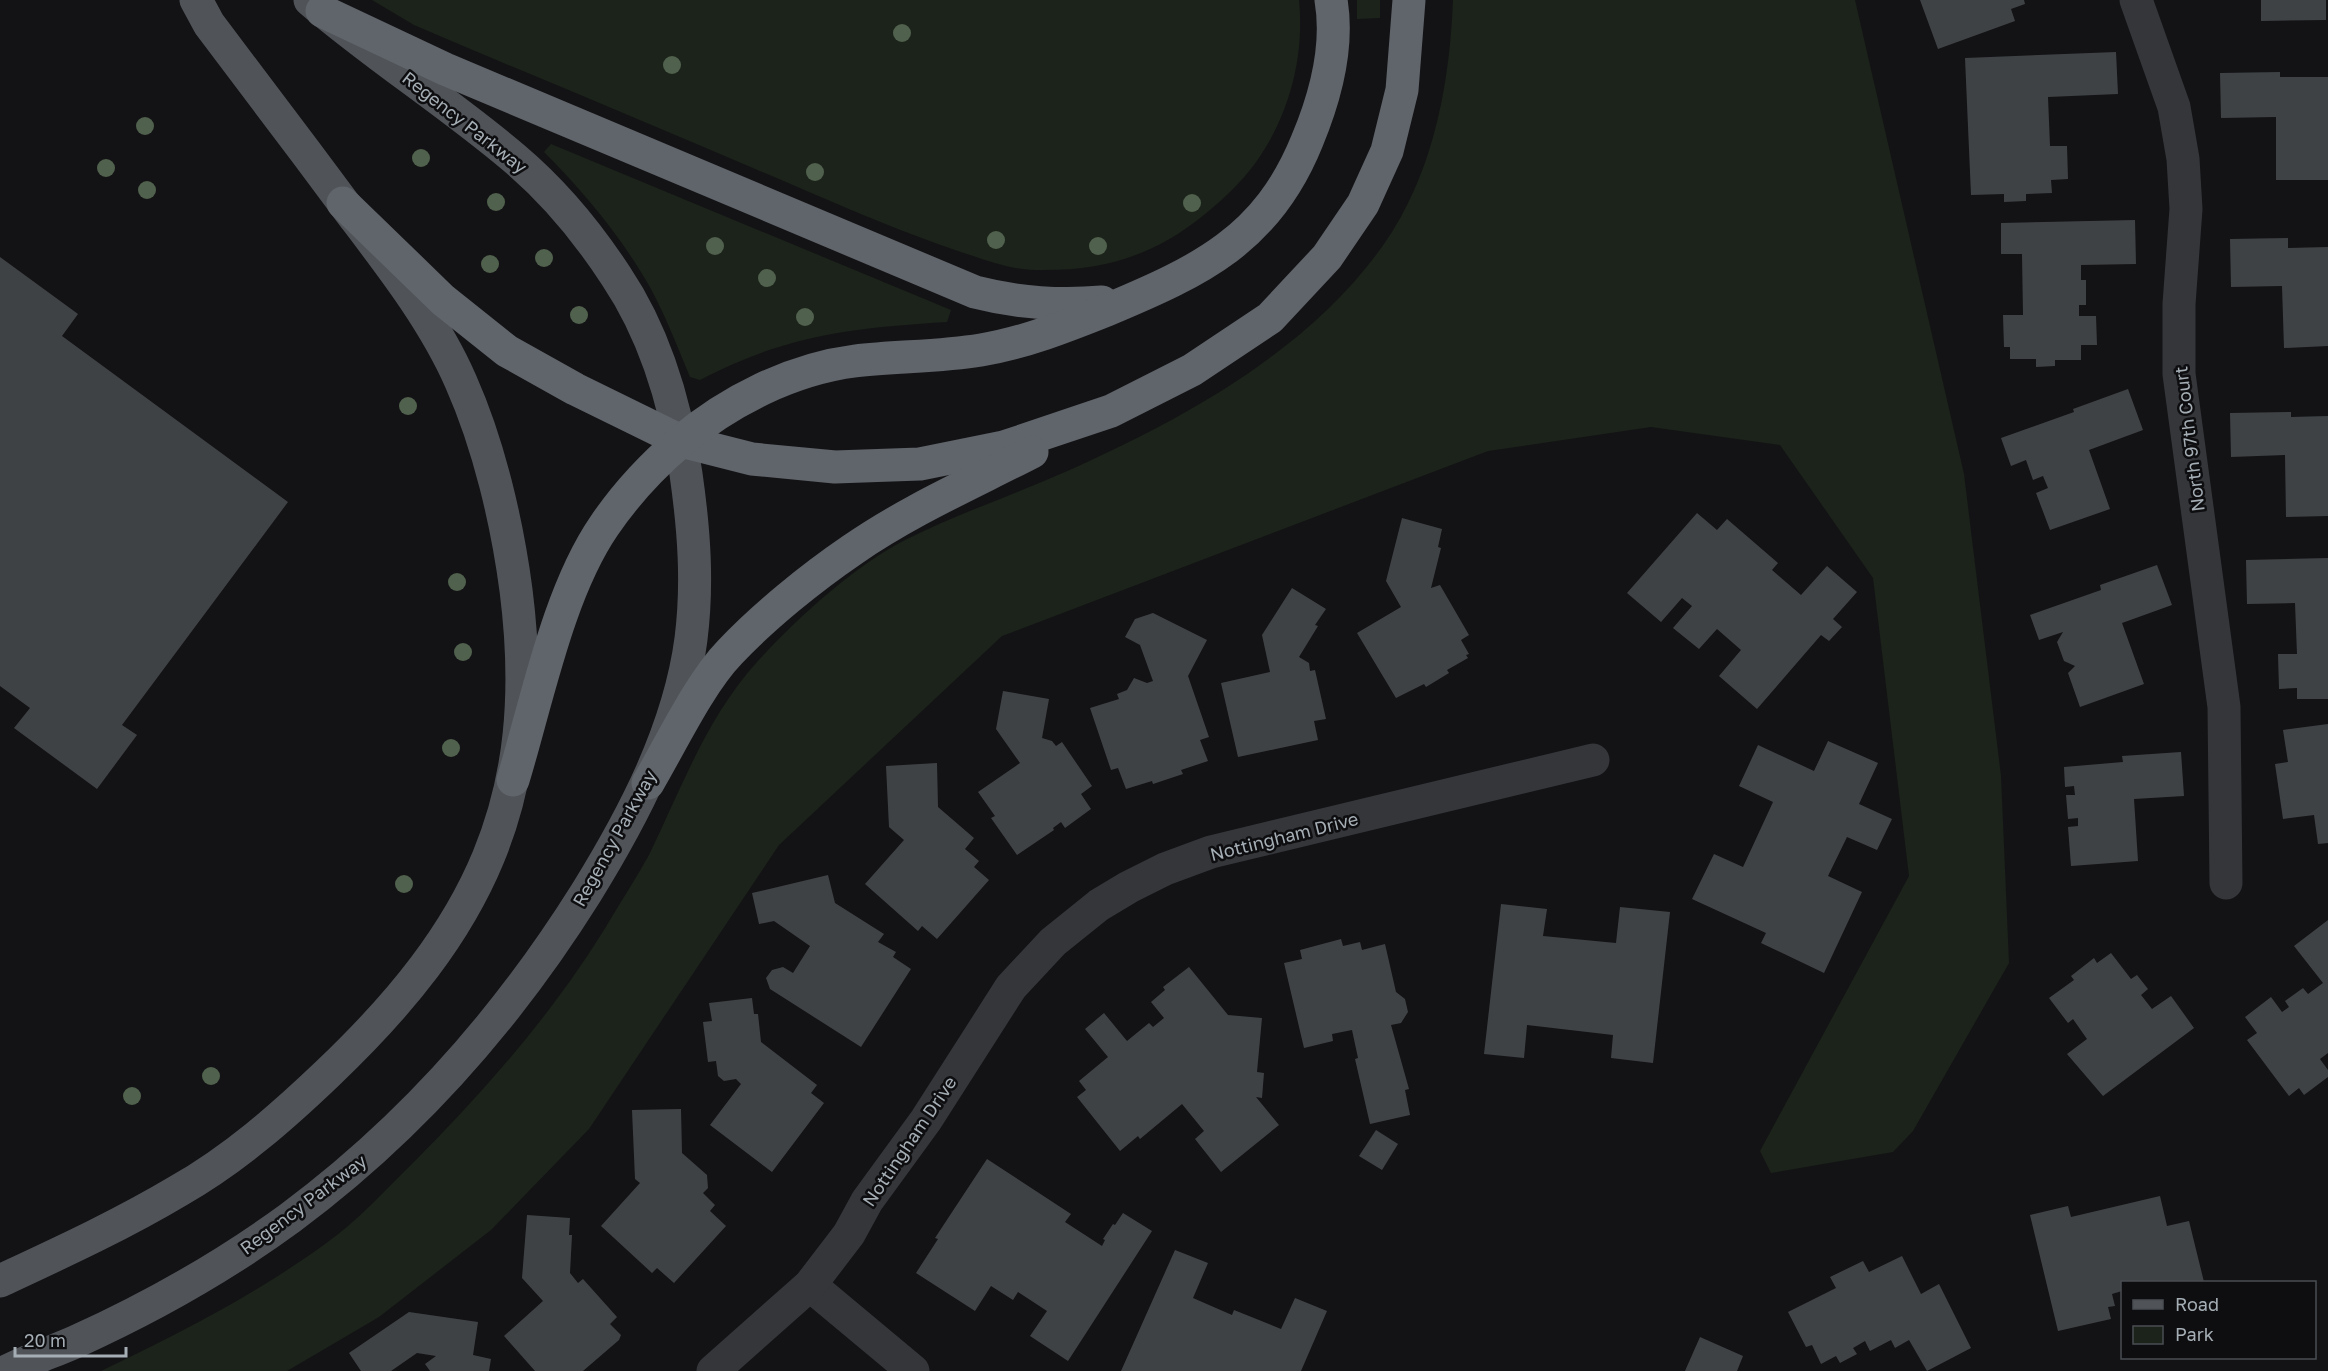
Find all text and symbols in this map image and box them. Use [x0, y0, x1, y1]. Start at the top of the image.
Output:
street label: Regency Parkway [398, 66, 532, 178]
street label: North 97th Court [2169, 365, 2209, 513]
street label: Regency Parkway [567, 766, 661, 910]
street label: Nottingham Drive [1208, 807, 1360, 865]
street label: Nottingham Drive [857, 1072, 961, 1210]
street label: Regency Parkway [236, 1149, 370, 1259]
legend [2121, 1281, 2316, 1359]
text: Road [2175, 1293, 2219, 1315]
scale bar [15, 1320, 126, 1358]
text: Park [2175, 1323, 2214, 1345]
text: 20 m [24, 1329, 66, 1351]

